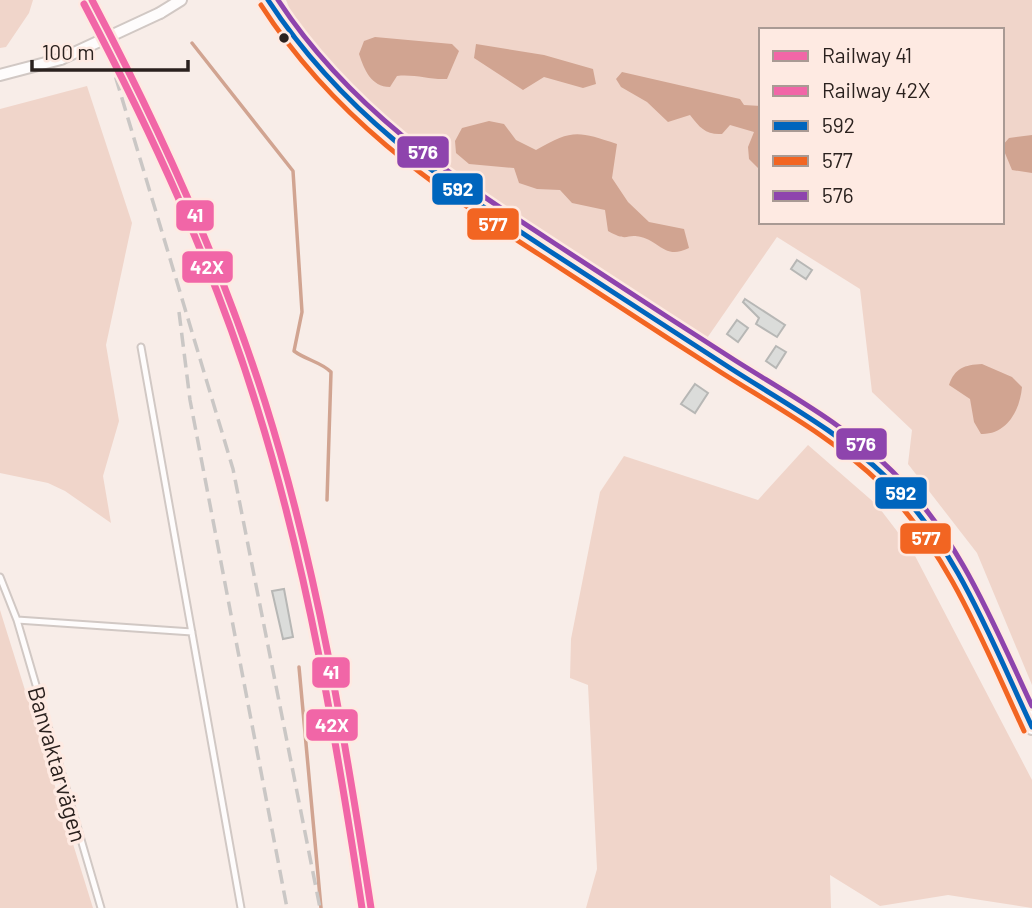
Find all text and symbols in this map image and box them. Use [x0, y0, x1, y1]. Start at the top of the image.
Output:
scale bar [32, 28, 187, 72]
legend [759, 28, 1004, 224]
unlabelled marker [277, 31, 291, 45]
text: 100 m [42, 39, 95, 64]
text: Railway 41 [822, 42, 912, 67]
text: Railway 42X [822, 77, 930, 102]
text: 592 [822, 112, 855, 137]
line badge: 576 [396, 135, 450, 169]
text: 576 [408, 140, 438, 163]
text: 577 [822, 147, 853, 172]
line badge: 592 [431, 172, 484, 206]
text: 592 [443, 177, 473, 200]
text: 576 [822, 182, 854, 207]
line badge: 41 [175, 199, 215, 232]
text: 41 [187, 203, 203, 226]
line badge: 577 [466, 207, 520, 241]
text: 577 [478, 212, 508, 235]
line badge: 42X [181, 250, 234, 284]
text: 42X [190, 255, 224, 278]
line badge: 576 [835, 427, 888, 461]
text: 576 [846, 432, 876, 455]
line badge: 592 [874, 476, 928, 510]
text: 592 [886, 481, 916, 504]
line badge: 577 [899, 522, 952, 555]
text: 577 [911, 526, 941, 549]
line badge: 41 [311, 656, 351, 689]
text: 41 [323, 660, 339, 683]
street label: Banvaktarvägen [22, 683, 94, 845]
line badge: 42X [305, 708, 359, 742]
text: 42X [315, 713, 349, 736]

